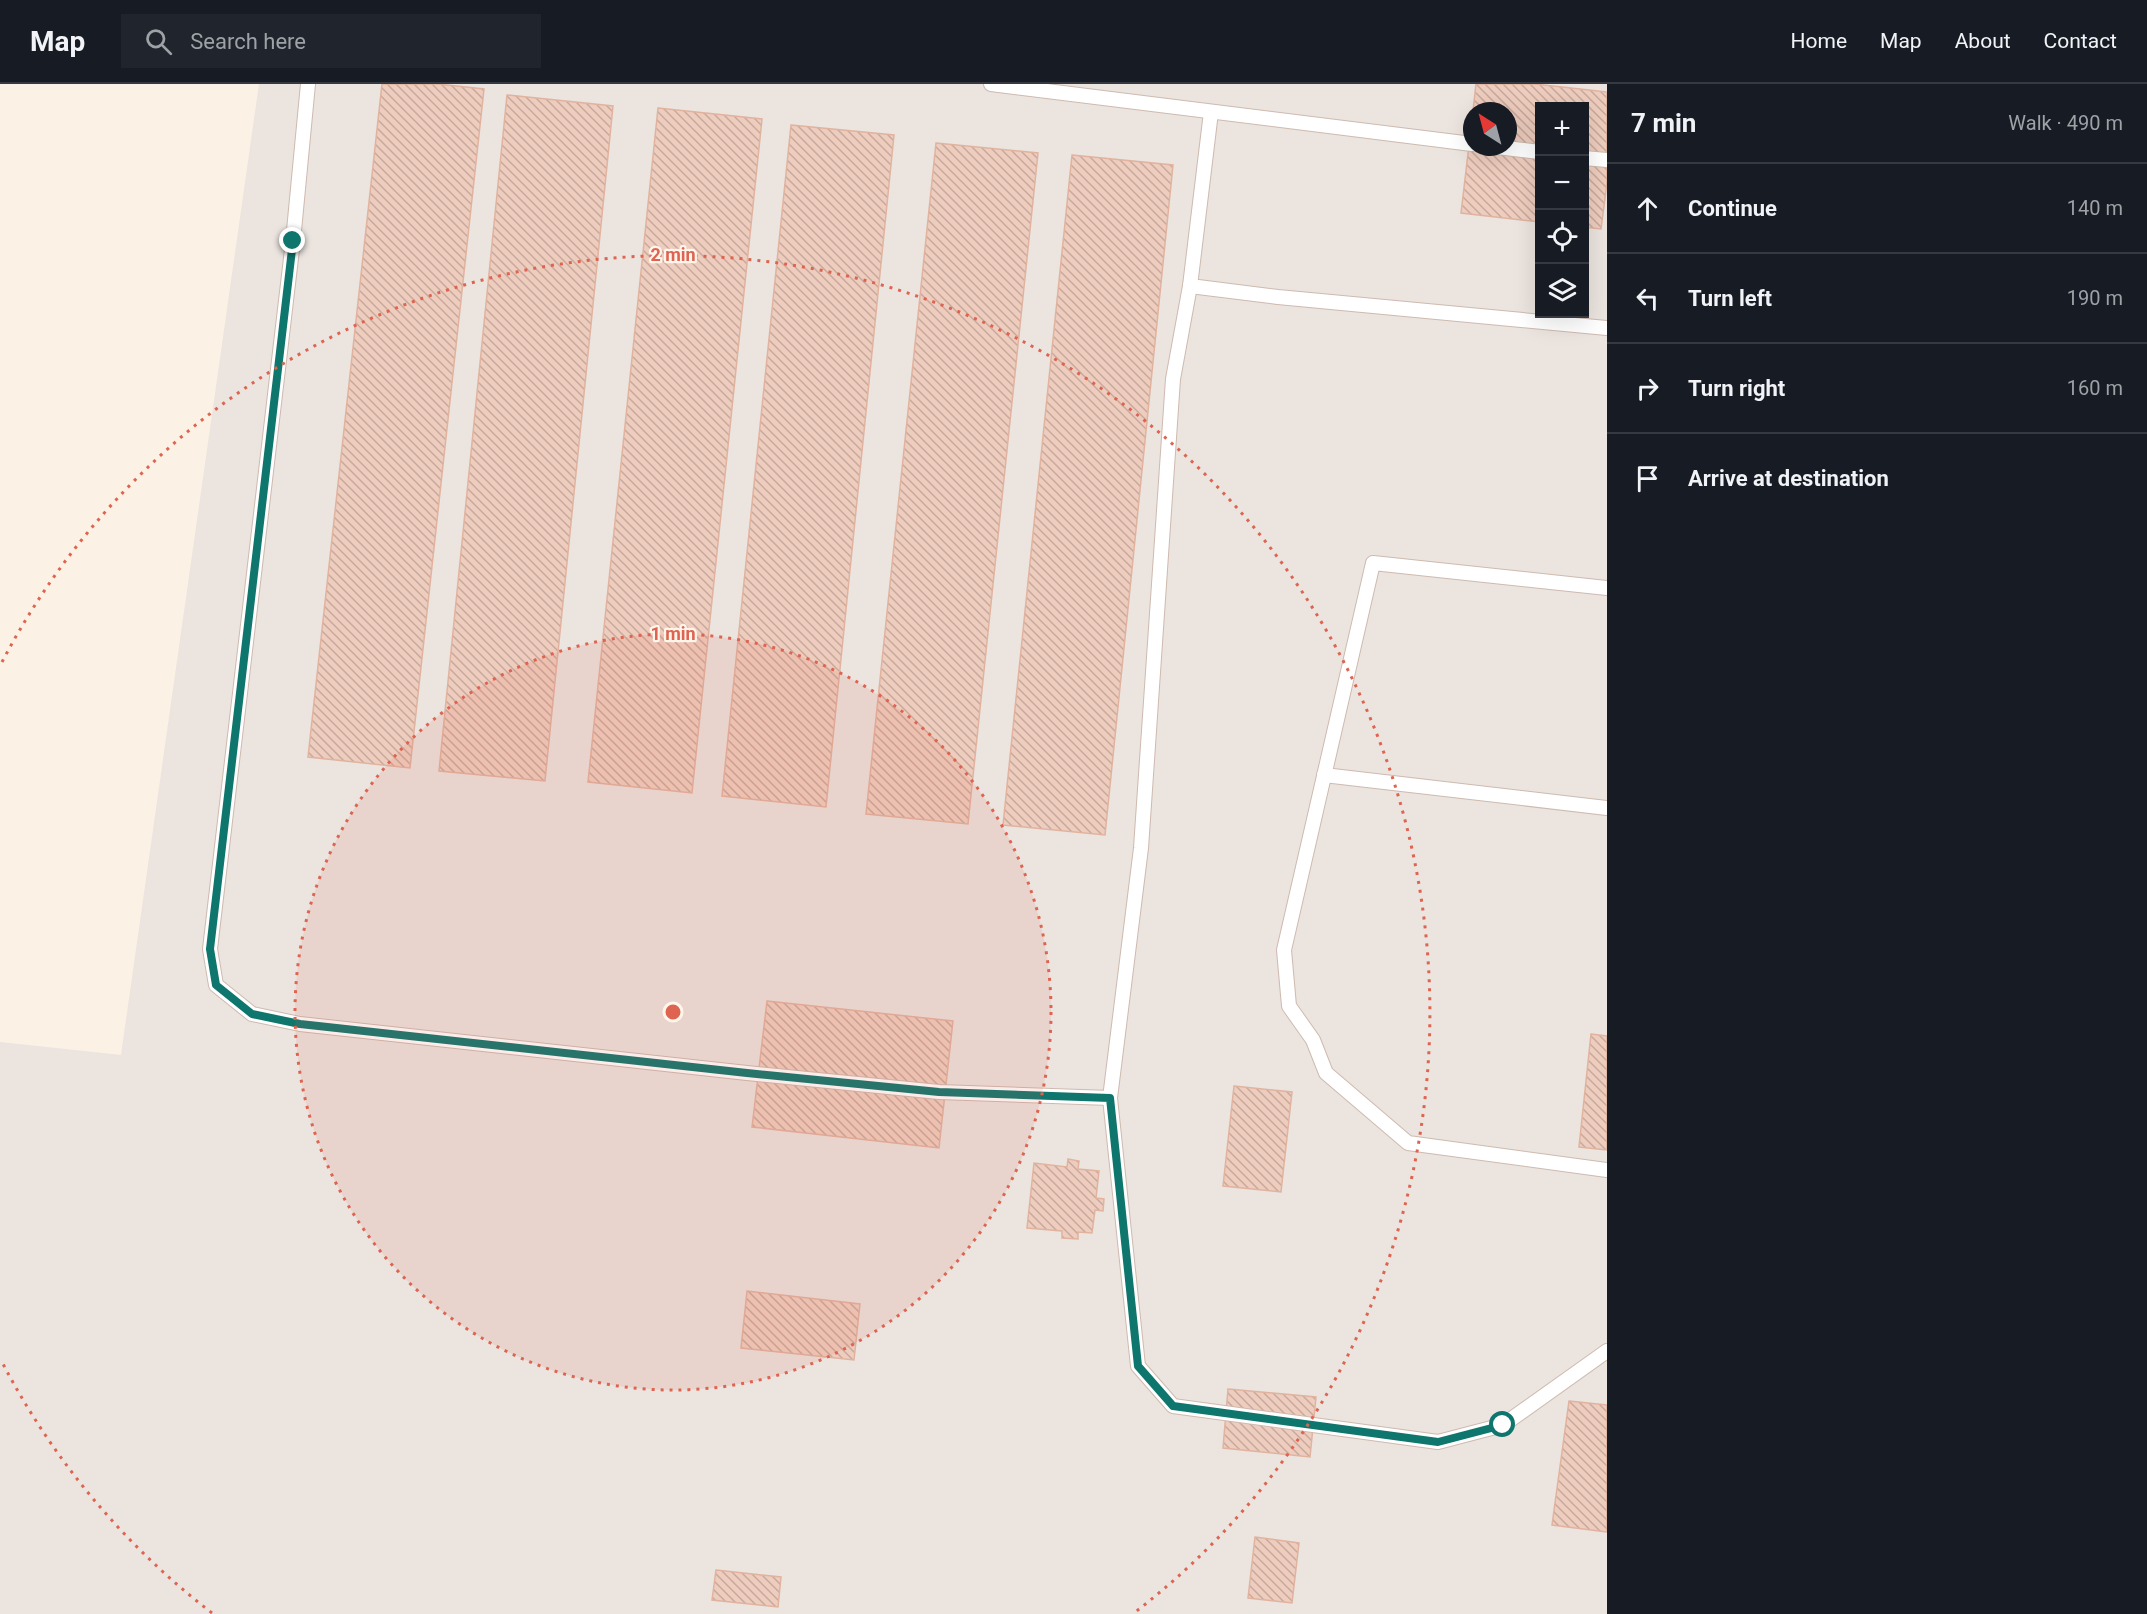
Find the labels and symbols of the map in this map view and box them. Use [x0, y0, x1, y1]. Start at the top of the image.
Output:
north arrow [1463, 102, 1517, 156]
route end [279, 227, 305, 253]
text: 2 min [650, 244, 696, 265]
text: 1 min [650, 623, 696, 644]
centre of rings [663, 1002, 683, 1022]
route start [1489, 1411, 1515, 1437]

